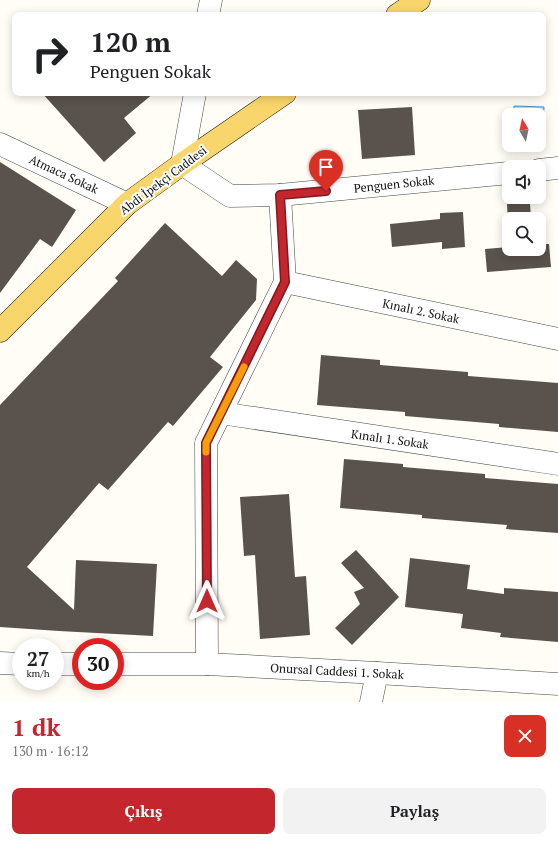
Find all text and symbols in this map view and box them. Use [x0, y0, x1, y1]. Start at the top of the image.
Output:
text: 120 m [90, 23, 171, 60]
icon: right [24, 28, 76, 80]
text: Penguen Sokak [90, 59, 211, 83]
north arrow [502, 108, 546, 152]
map controls [502, 108, 546, 256]
street label: Abdi İpekçi Caddesi [117, 142, 210, 218]
pin [309, 150, 343, 191]
street label: Atmaca Sokak [27, 151, 102, 197]
icon: arrive [315, 156, 337, 178]
button: sound [502, 160, 546, 204]
street label: Penguen Sokak [353, 172, 436, 196]
button: search [502, 212, 546, 256]
street label: Kınalı 2. Sokak [381, 296, 462, 327]
street label: Kınalı 1. Sokak [350, 426, 431, 452]
position arrow [186, 580, 228, 622]
speed limit sign: 30 [72, 638, 124, 690]
text: 27 [27, 645, 49, 672]
street label: Onursal Caddesi 1. Sokak [270, 660, 405, 682]
text: km/h [26, 667, 50, 680]
text: 1 dk [12, 711, 60, 743]
button: close [504, 715, 546, 757]
text: 130 m · 16:12 [12, 742, 89, 760]
button: Çıkış [12, 788, 275, 834]
button: Paylaş [283, 788, 546, 834]

